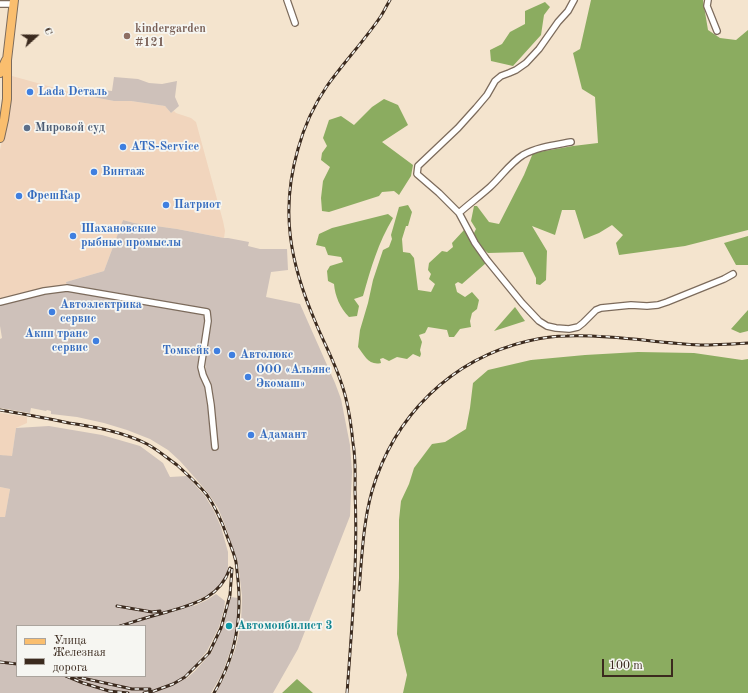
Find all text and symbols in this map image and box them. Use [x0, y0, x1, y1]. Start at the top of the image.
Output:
north arrow [16, 16, 56, 56]
place label: kindergarden #121 [135, 22, 206, 50]
text: С [41, 26, 54, 37]
marker: kindergarden #121 [122, 31, 132, 41]
place label: Lada Dеталь [38, 85, 107, 99]
marker: Lada Dеталь [25, 87, 35, 97]
place label: Мировой суд [35, 121, 105, 135]
marker: Мировой суд [22, 123, 32, 133]
place label: ATS-Service [131, 140, 199, 154]
marker: ATS-Service [118, 142, 128, 152]
place label: Винтаж [102, 165, 145, 179]
marker: Винтаж [89, 167, 99, 177]
place label: ФрешКар [27, 189, 80, 203]
marker: ФрешКар [14, 191, 24, 201]
place label: Патриот [174, 198, 221, 212]
marker: Патриот [161, 200, 171, 210]
place label: Шахановские рыбные промыслы [81, 222, 181, 250]
marker: Шахановские рыбные промыслы [68, 231, 78, 241]
place label: Автоэлектрика сервис [60, 298, 142, 326]
marker: Автоэлектрика сервис [47, 307, 57, 317]
place label: Акпп транс сервис [25, 327, 88, 355]
marker: Акпп транс сервис [91, 336, 101, 346]
place label: Томкейк [162, 344, 209, 358]
marker: Томкейк [212, 346, 222, 356]
place label: Автолюкс [240, 348, 293, 362]
marker: Автолюкс [227, 350, 237, 360]
place label: ООО «Альянс Экомаш» [256, 363, 331, 391]
marker: ООО «Альянс Экомаш» [243, 372, 253, 382]
place label: Адамант [259, 428, 307, 442]
marker: Адамант [246, 430, 256, 440]
place label: Автомоибилист 3 [237, 619, 332, 633]
marker: Автомоибилист 3 [224, 621, 234, 631]
legend [16, 625, 146, 677]
text: Улица [54, 635, 87, 647]
text: Железная дорога [53, 647, 106, 674]
scale bar [604, 651, 675, 677]
text: 100 m [609, 660, 643, 672]

